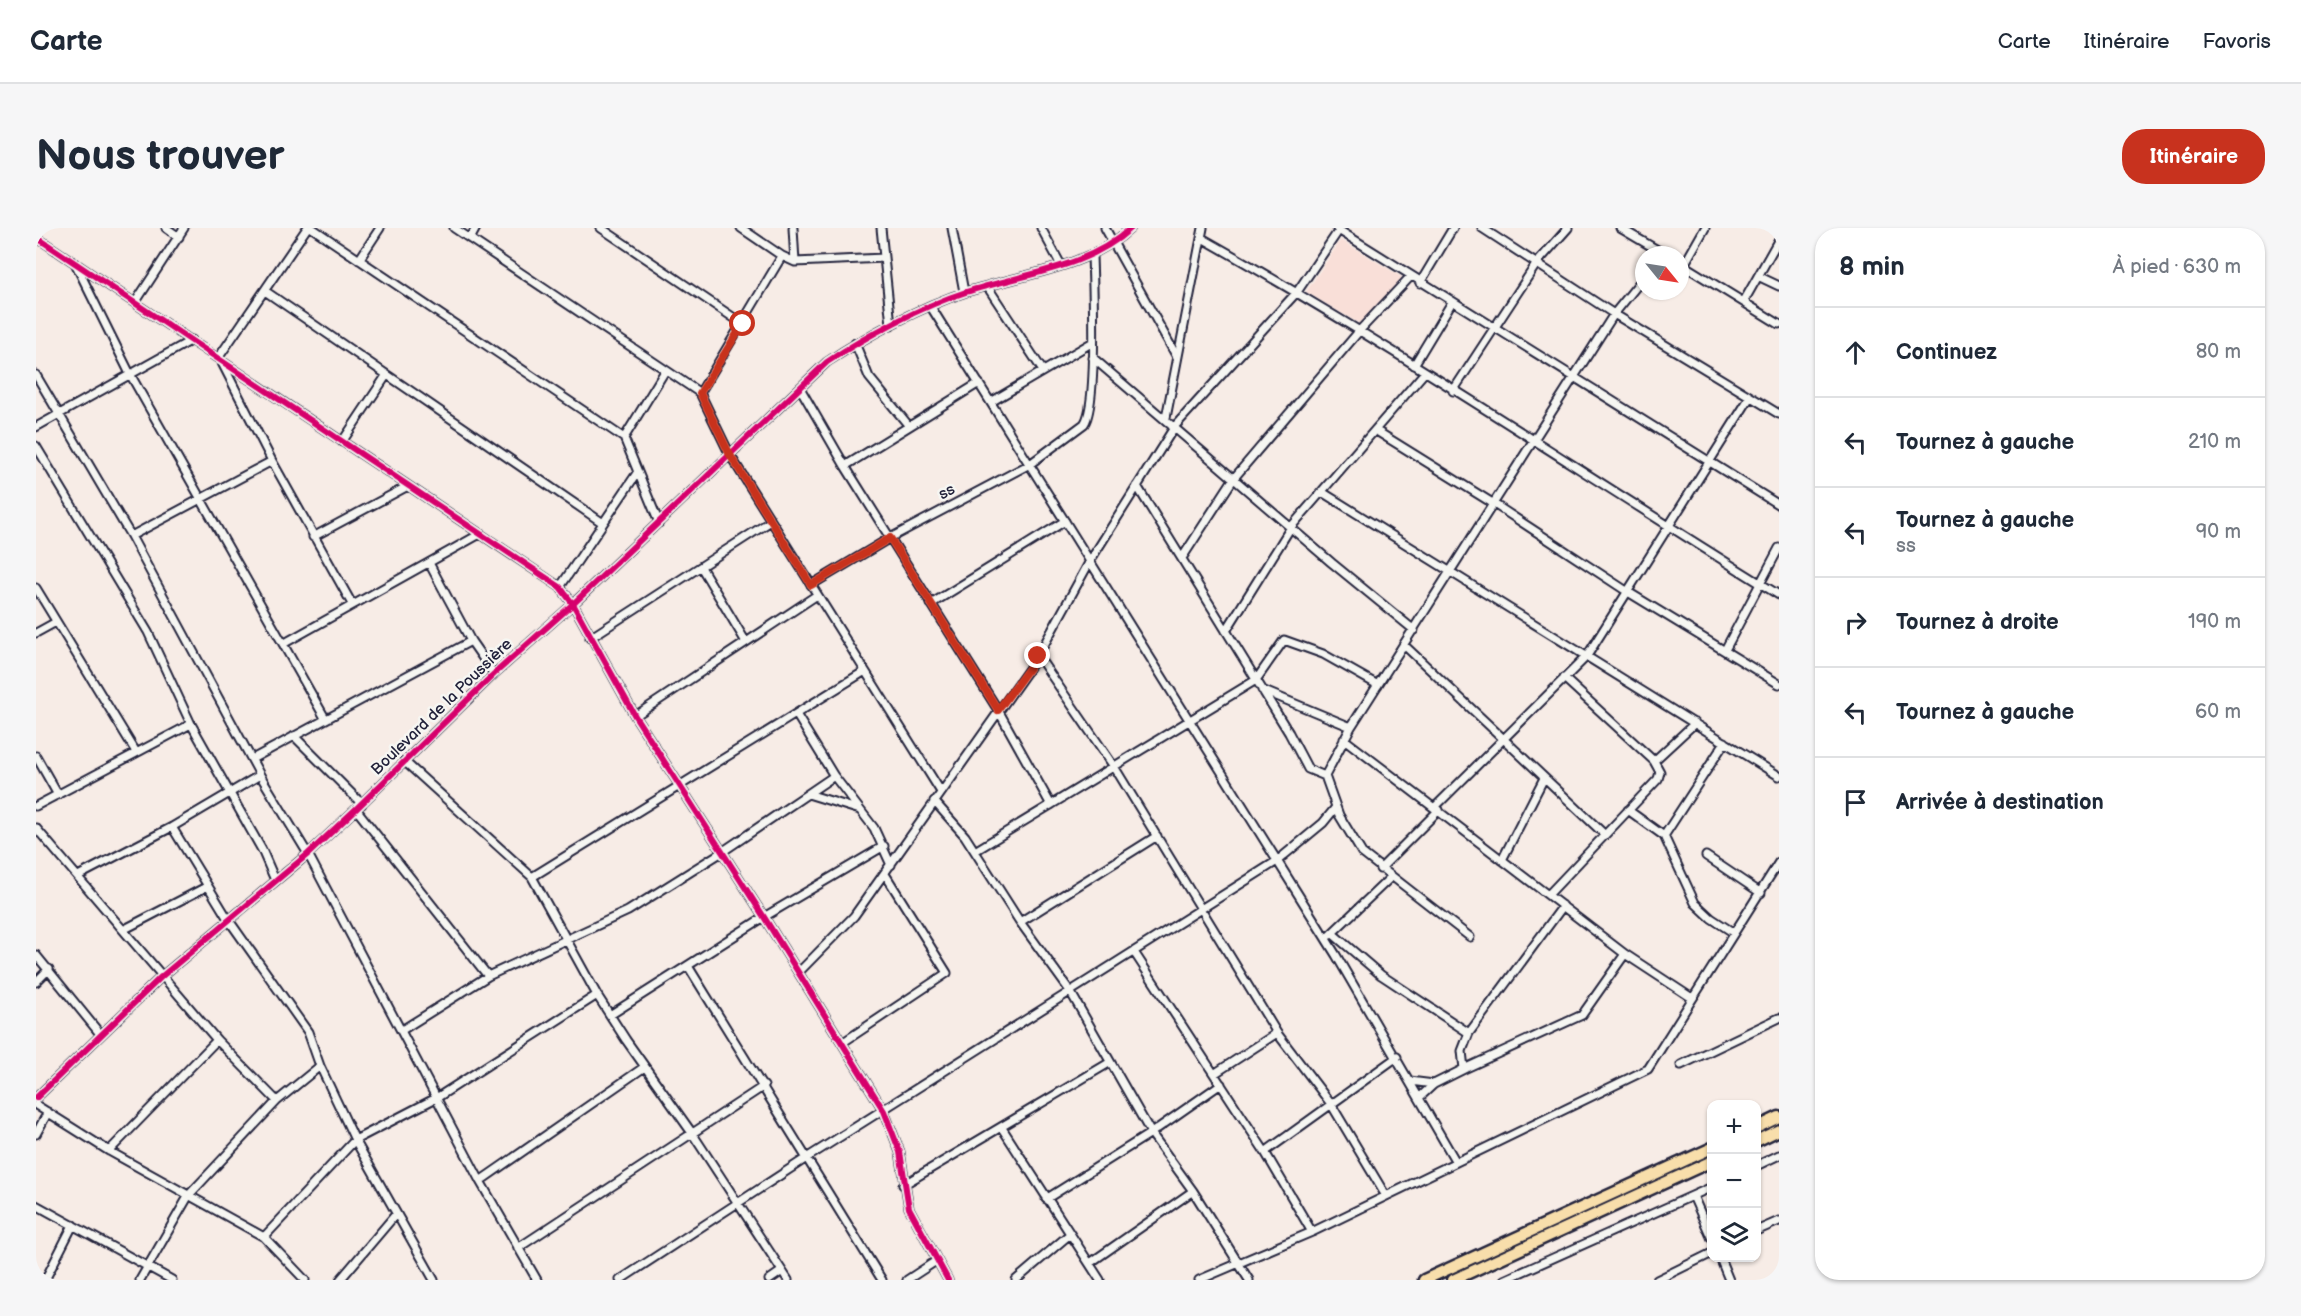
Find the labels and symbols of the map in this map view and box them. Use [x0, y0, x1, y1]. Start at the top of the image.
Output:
north arrow [1635, 246, 1689, 300]
route start [729, 310, 755, 336]
street label: ss [936, 480, 959, 504]
street label: Boulevard de la Poussière [368, 634, 517, 779]
route end [1024, 642, 1050, 668]

